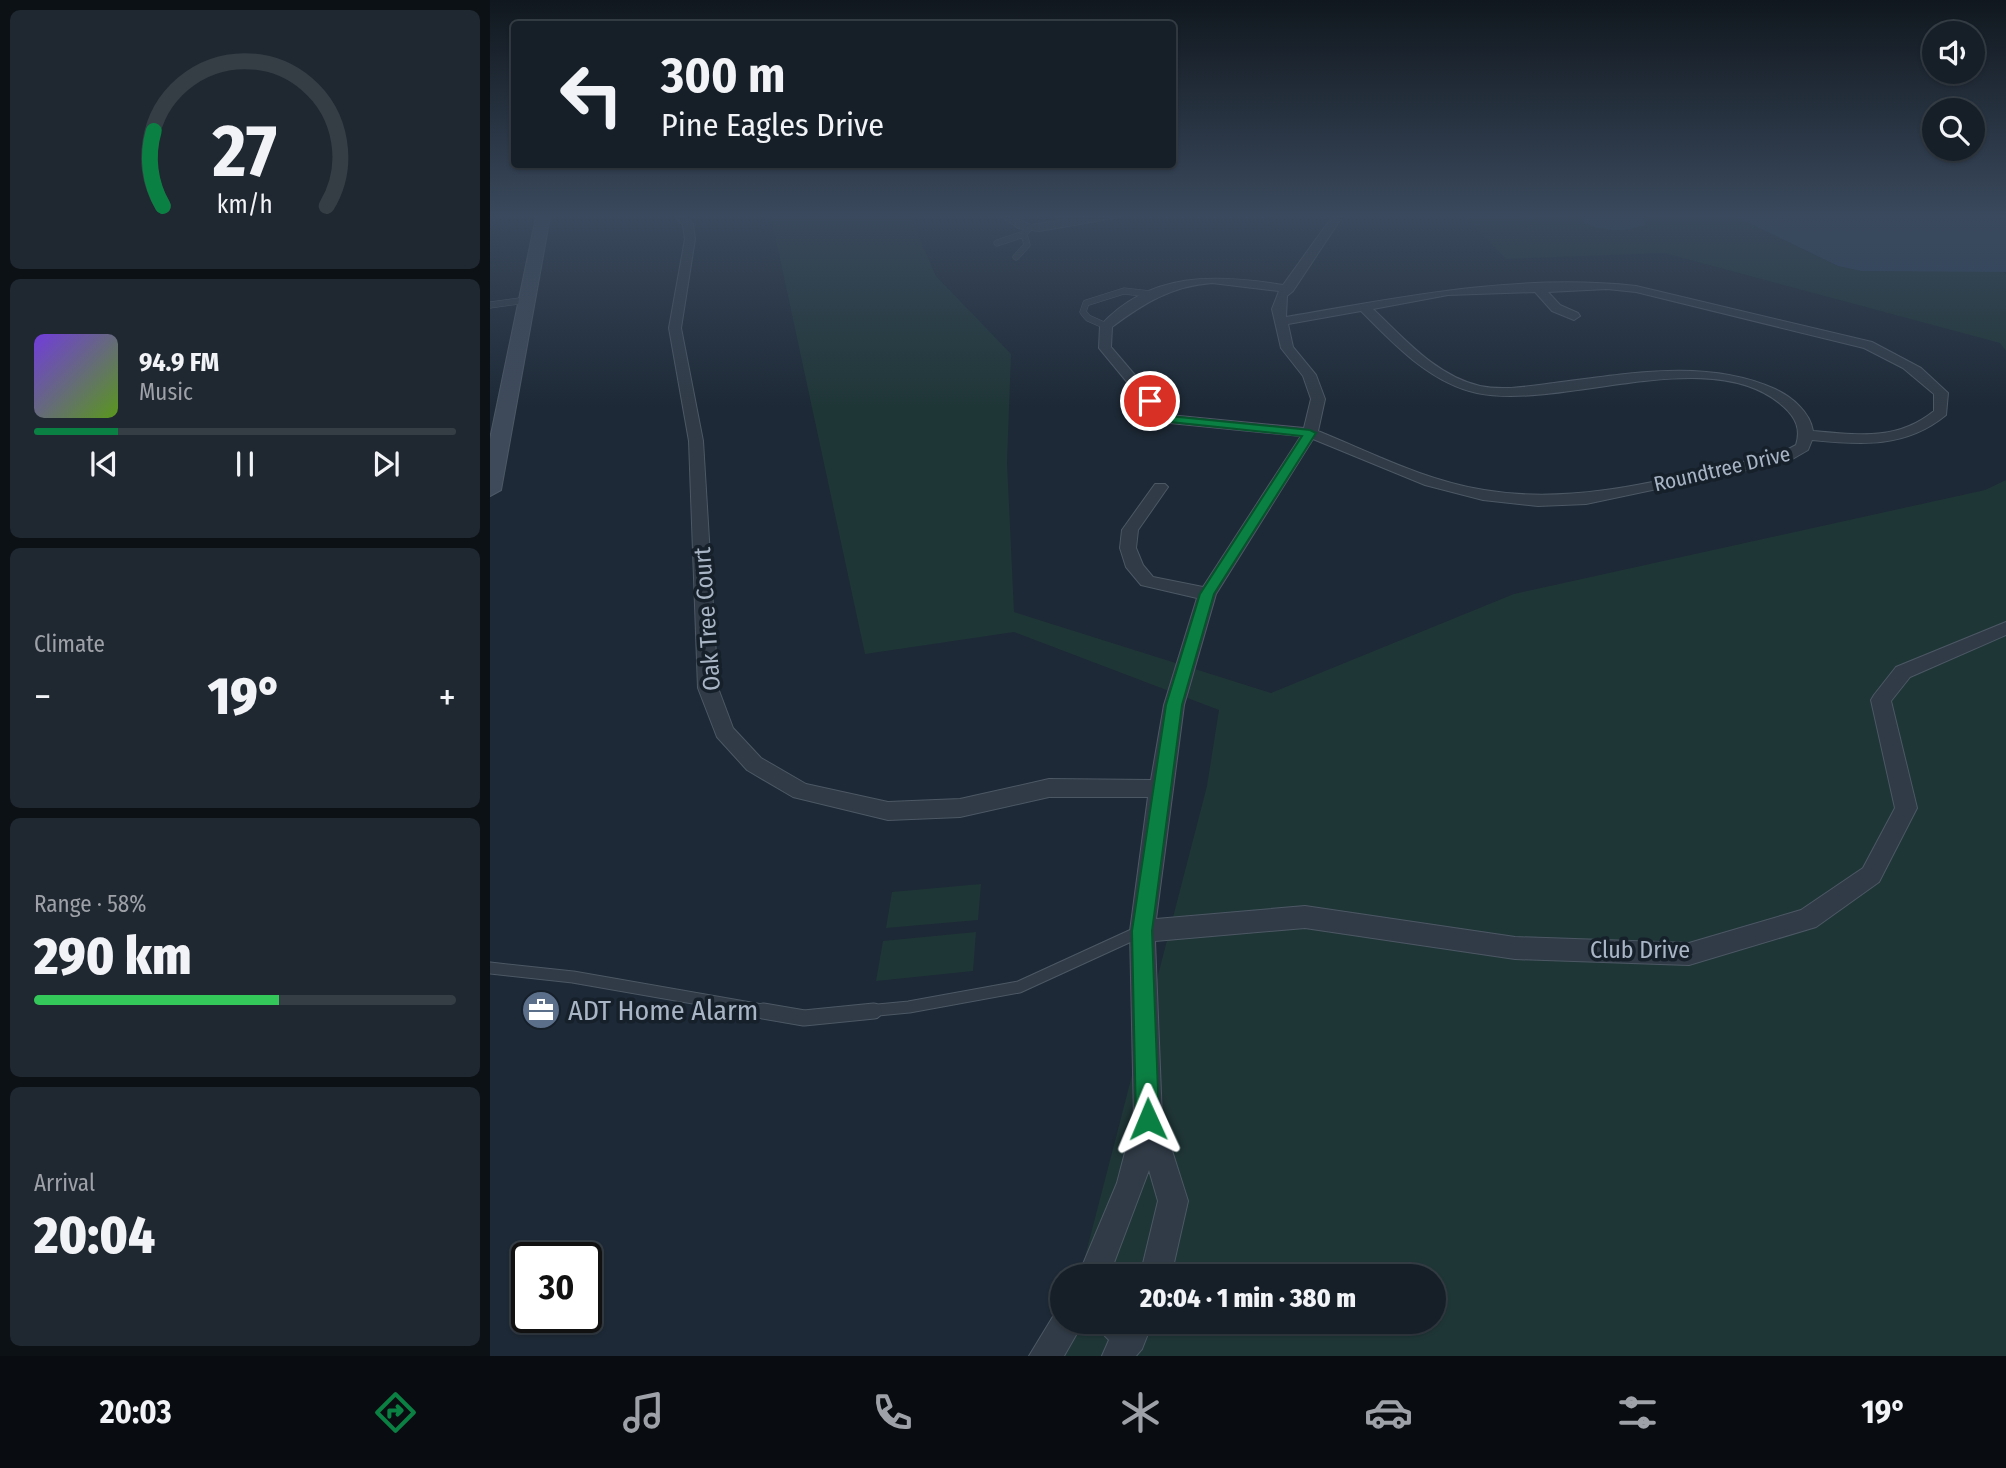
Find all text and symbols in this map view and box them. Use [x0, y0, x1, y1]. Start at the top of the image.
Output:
map controls [1922, 21, 1985, 161]
button: sound [1922, 21, 1985, 84]
text: 300 m [661, 46, 785, 105]
icon: left [546, 49, 637, 140]
button: search [1922, 98, 1985, 161]
text: Pine Eagles Drive [661, 106, 884, 144]
text: 27 [212, 108, 277, 195]
text: km/h [217, 189, 273, 219]
text: 94.9 FM [139, 347, 219, 378]
pin [1120, 371, 1180, 431]
text: Music [139, 378, 193, 406]
icon: arrive [1131, 382, 1169, 420]
street label: Roundtree Drive [1651, 441, 1793, 497]
icon: previous [85, 445, 123, 483]
icon: pause [226, 445, 264, 483]
icon: next [367, 445, 405, 483]
street label: Oak Tree Court [688, 546, 726, 692]
text: Climate [34, 630, 105, 658]
text: 19° [208, 665, 282, 728]
text: − [34, 674, 51, 720]
text: + [439, 674, 456, 720]
text: Range · 58% [34, 890, 146, 918]
text: 290 km [34, 925, 192, 988]
street label: Club Drive [1590, 936, 1690, 964]
office icon: ADT Home Alarm [520, 989, 562, 1031]
place label: ADT Home Alarm [568, 994, 758, 1027]
position arrow [1111, 1082, 1185, 1156]
text: Arrival [34, 1169, 95, 1197]
text: 20:04 [34, 1204, 155, 1267]
speed limit sign: 30 [511, 1242, 602, 1333]
text: 20:04 · 1 min · 380 m [1140, 1283, 1356, 1314]
icon: directions [371, 1388, 420, 1437]
icon: music [619, 1388, 668, 1437]
icon: phone [868, 1388, 917, 1437]
icon: climate [1116, 1388, 1165, 1437]
icon: car [1364, 1388, 1413, 1437]
icon: filters [1613, 1388, 1662, 1437]
text: 20:03 [100, 1393, 172, 1431]
text: 19° [1861, 1393, 1906, 1431]

